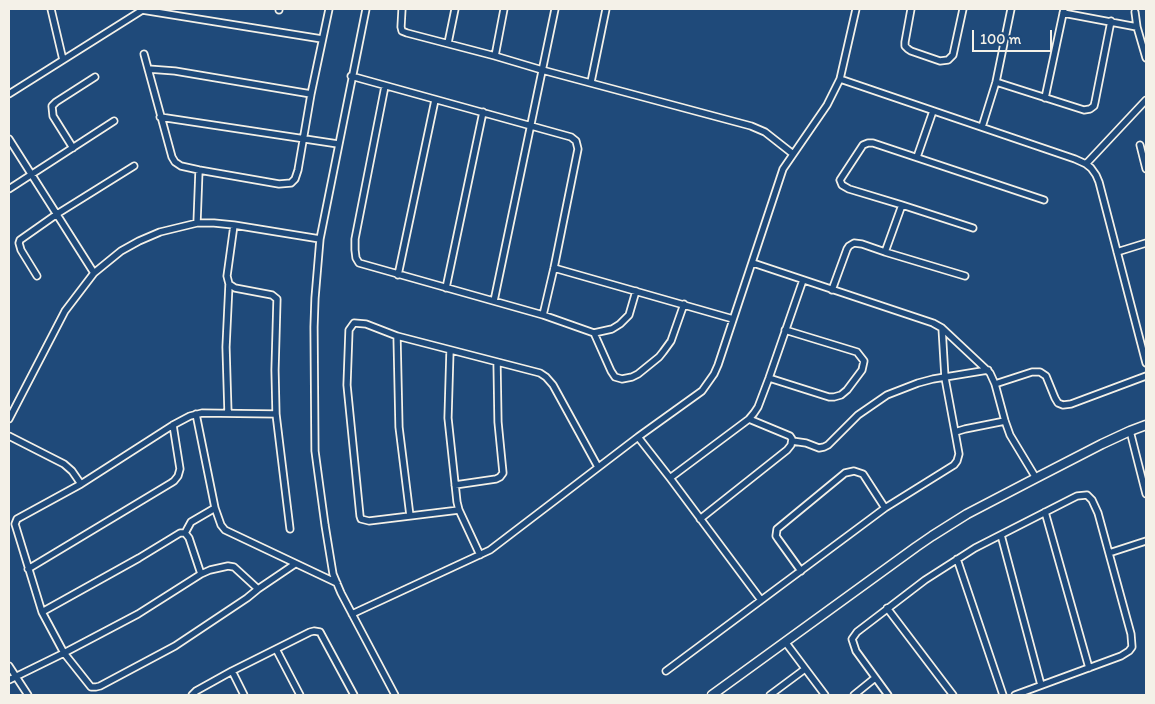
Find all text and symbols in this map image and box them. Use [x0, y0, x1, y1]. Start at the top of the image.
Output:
scale bar [975, 20, 1055, 52]
text: 100 m [980, 30, 1021, 48]

